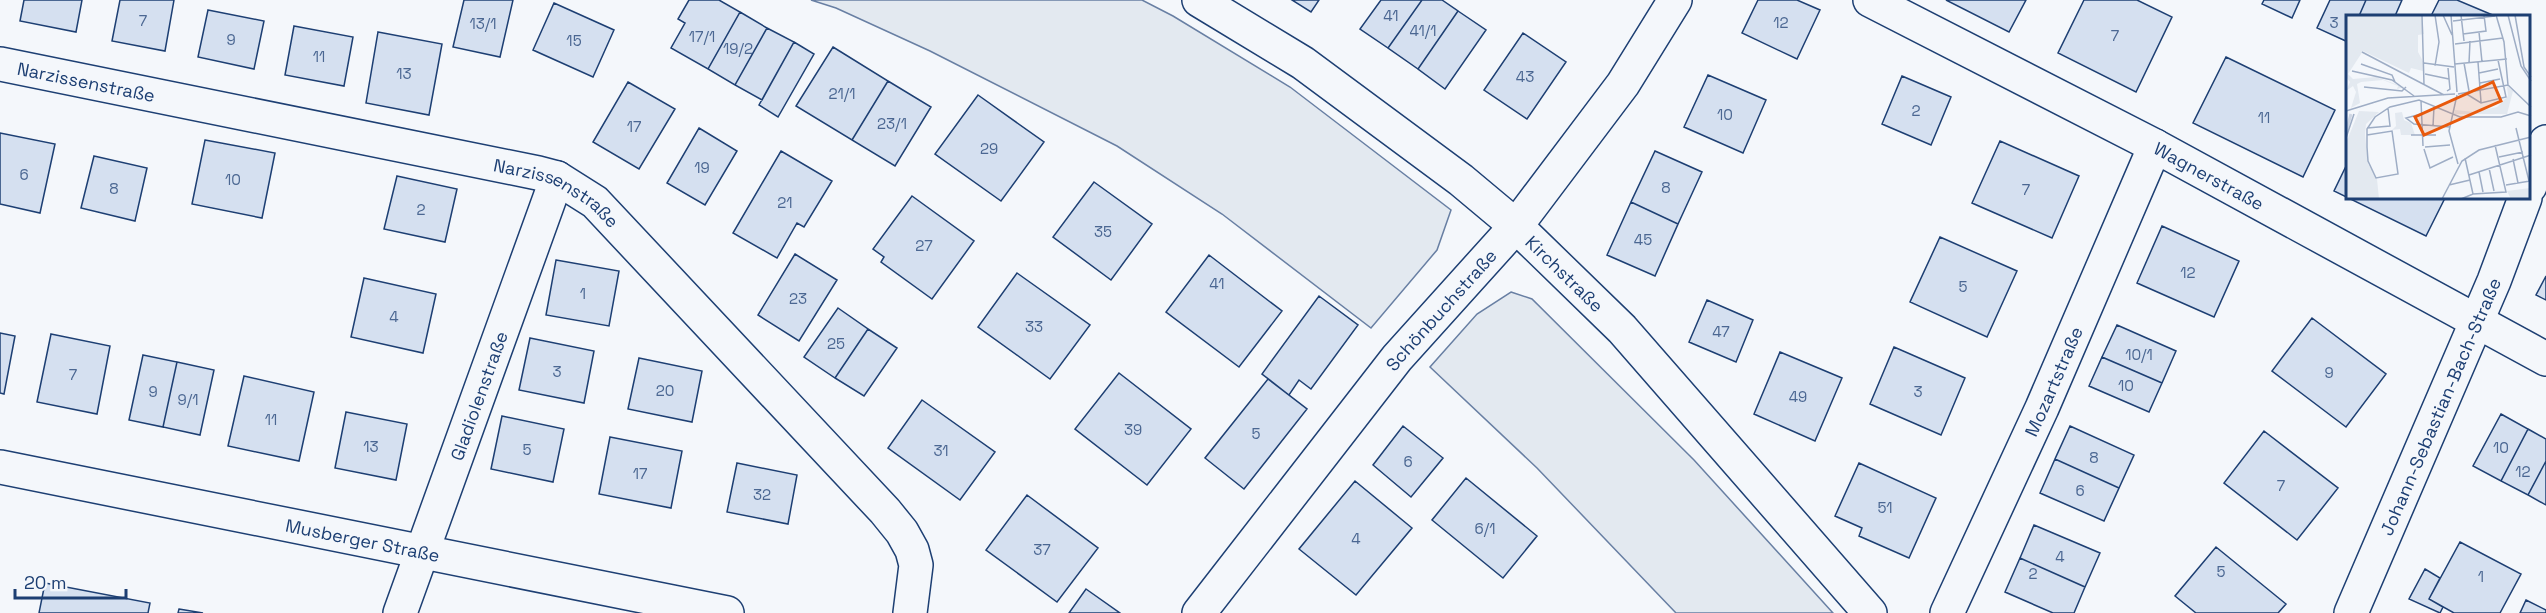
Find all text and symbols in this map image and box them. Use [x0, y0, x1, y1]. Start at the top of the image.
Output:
house number: 41 [1383, 6, 1399, 25]
house number: 7 [139, 11, 147, 30]
house number: 12 [1773, 13, 1789, 32]
house number: 3 [2329, 13, 2339, 32]
house number: 13/1 [469, 14, 497, 33]
inset map [2346, 15, 2531, 200]
house number: 41/1 [1409, 21, 1437, 40]
house number: 7 [2111, 26, 2119, 45]
house number: 17/1 [689, 27, 715, 46]
house number: 9 [226, 30, 236, 49]
house number: 15 [566, 31, 582, 50]
house number: 19/2 [723, 39, 753, 58]
house number: 11 [313, 47, 325, 66]
street label: Narzissenstraße [15, 56, 157, 107]
house number: 13 [396, 64, 412, 83]
house number: 43 [1516, 67, 1534, 86]
house number: 21/1 [828, 84, 856, 103]
house number: 2 [1911, 101, 1921, 120]
house number: 10 [1717, 105, 1733, 124]
house number: 11 [2258, 108, 2270, 127]
house number: 23/1 [877, 114, 907, 133]
house number: 17 [627, 117, 641, 136]
street label: Wagnerstraße [2150, 136, 2268, 215]
house number: 29 [980, 139, 998, 158]
street label: Narzissenstraße [492, 153, 624, 232]
house number: 19 [694, 158, 710, 177]
house number: 6 [19, 165, 29, 184]
house number: 10 [225, 170, 241, 189]
house number: 8 [1661, 178, 1671, 197]
house number: 8 [109, 179, 119, 198]
house number: 7 [2022, 180, 2030, 199]
house number: 21 [777, 193, 793, 212]
house number: 2 [416, 200, 426, 219]
house number: 35 [1094, 222, 1112, 241]
street label: Kirchstraße [1521, 230, 1609, 317]
house number: 45 [1634, 230, 1652, 249]
house number: 27 [915, 236, 933, 255]
street label: Schönbuchstraße [1380, 244, 1501, 375]
house number: 12 [2180, 263, 2196, 282]
house number: 41 [1209, 274, 1225, 293]
street label: Johann-Sebastian-Bach-Straße [2374, 274, 2506, 539]
house number: 5 [1959, 277, 1968, 296]
house number: 1 [580, 284, 586, 303]
house number: 23 [789, 289, 807, 308]
house number: 4 [389, 307, 399, 326]
house number: 33 [1025, 317, 1043, 336]
house number: 47 [1712, 322, 1730, 341]
street label: Mozartstraße [2019, 323, 2087, 440]
street label: Gladiolenstraße [445, 328, 512, 464]
house number: 25 [827, 334, 845, 353]
house number: 10/1 [2125, 345, 2153, 364]
house number: 3 [552, 362, 562, 381]
house number: 9 [2324, 363, 2334, 382]
house number: 7 [69, 365, 77, 384]
house number: 10 [2118, 376, 2134, 395]
house number: 20 [656, 381, 674, 400]
house number: 9 [148, 382, 158, 401]
house number: 3 [1913, 382, 1923, 401]
house number: 49 [1789, 387, 1807, 406]
house number: 9/1 [177, 390, 199, 409]
house number: 11 [265, 410, 277, 429]
house number: 39 [1124, 420, 1142, 439]
house number: 5 [1252, 424, 1261, 443]
house number: 13 [363, 437, 379, 456]
house number: 10 [2493, 438, 2509, 457]
house number: 5 [523, 440, 532, 459]
house number: 31 [933, 441, 949, 460]
house number: 8 [2089, 448, 2099, 467]
house number: 6 [1403, 452, 1413, 471]
house number: 12 [2515, 462, 2531, 481]
house number: 17 [633, 464, 647, 483]
house number: 7 [2277, 476, 2285, 495]
house number: 6 [2075, 481, 2085, 500]
house number: 32 [753, 485, 771, 504]
house number: 51 [1877, 498, 1893, 517]
street label: Musberger Straße [284, 513, 442, 567]
house number: 6/1 [1474, 519, 1496, 538]
house number: 4 [1351, 529, 1361, 548]
house number: 37 [1033, 540, 1051, 559]
house number: 4 [2055, 547, 2065, 566]
scale bar [15, 562, 126, 600]
house number: 5 [2217, 562, 2226, 581]
house number: 2 [2028, 564, 2038, 583]
house number: 1 [2478, 567, 2484, 586]
text: 20 m [24, 571, 67, 594]

